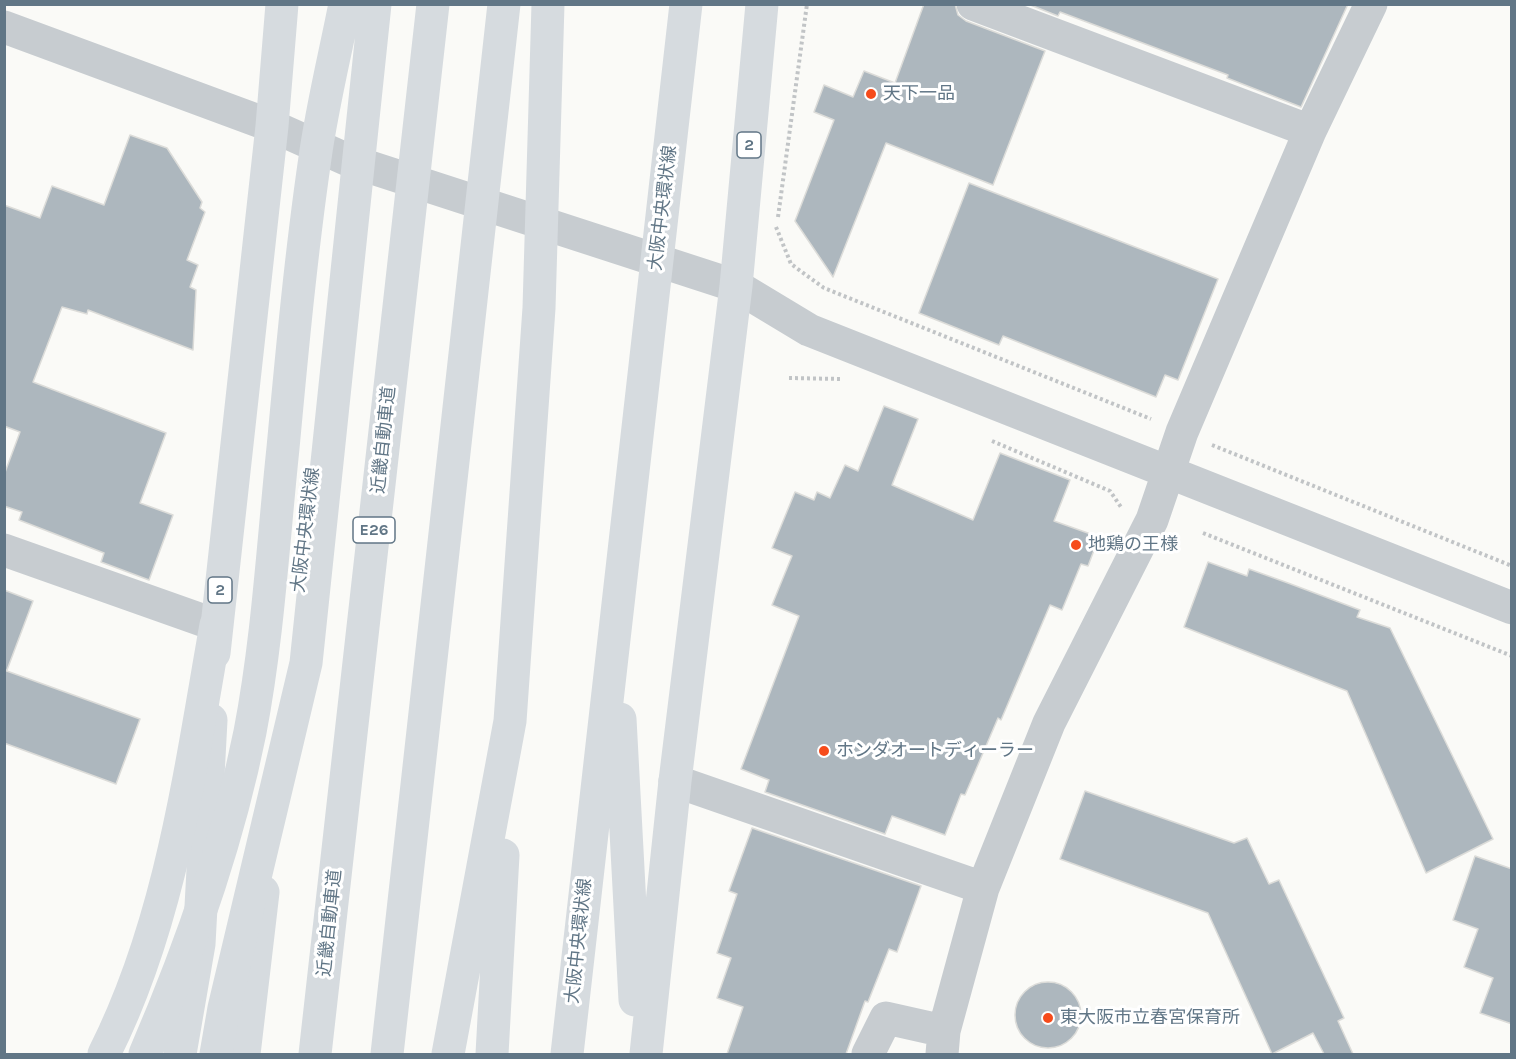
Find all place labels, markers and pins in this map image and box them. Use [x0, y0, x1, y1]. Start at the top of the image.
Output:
place label: 天下一品 [883, 83, 955, 105]
marker: 天下一品 [864, 87, 878, 101]
place label: 地鶏の王様 [1088, 534, 1178, 556]
marker: 地鶏の王様 [1069, 538, 1083, 552]
place label: ホンダオートディーラー [836, 740, 1034, 762]
marker: ホンダオートディーラー [817, 744, 831, 758]
place label: 東大阪市立春宮保育所 [1060, 1007, 1240, 1029]
marker: 東大阪市立春宮保育所 [1041, 1011, 1055, 1025]

